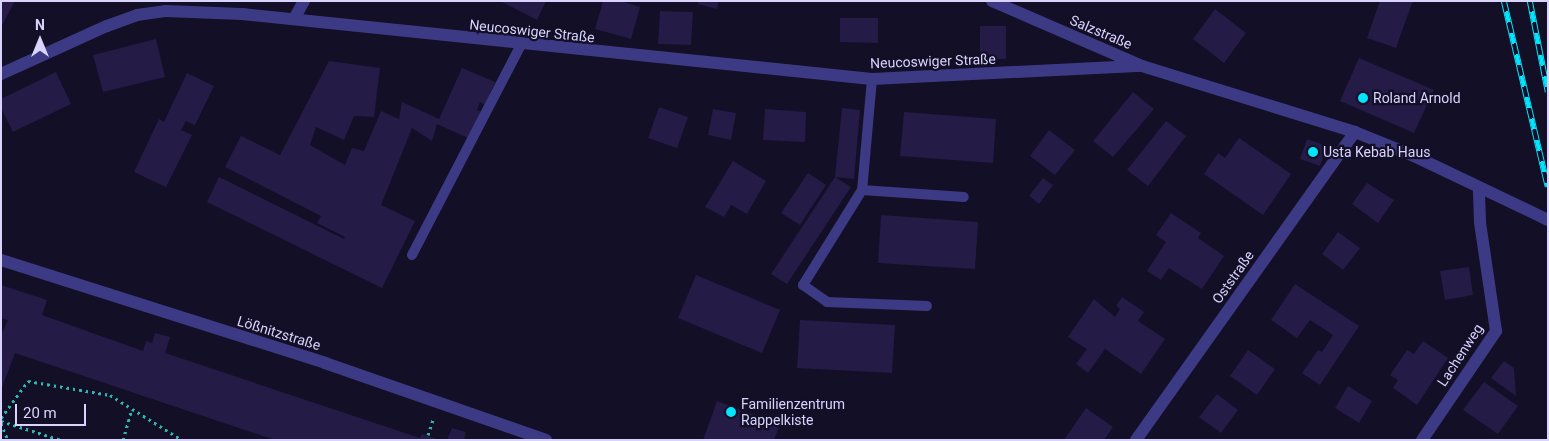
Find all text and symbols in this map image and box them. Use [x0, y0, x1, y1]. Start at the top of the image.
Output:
street label: Salzstraße [1067, 11, 1135, 53]
north arrow [15, 15, 65, 65]
street label: Neucoswiger Straße [469, 16, 595, 46]
text: N [35, 17, 45, 33]
street label: Neucoswiger Straße [870, 50, 996, 72]
place label: Roland Arnold [1373, 90, 1461, 106]
marker: Roland Arnold [1357, 92, 1369, 104]
place label: Usta Kebab Haus [1323, 144, 1430, 160]
marker: Usta Kebab Haus [1307, 146, 1319, 158]
street label: Oststraße [1209, 247, 1257, 307]
street label: Lößnitzstraße [235, 312, 323, 354]
street label: Lachenweg [1434, 321, 1486, 389]
scale bar [18, 394, 89, 426]
place label: Familienzentrum Rappelkiste [741, 396, 845, 428]
text: 20 m [23, 404, 57, 422]
marker: Familienzentrum Rappelkiste [725, 406, 737, 418]

